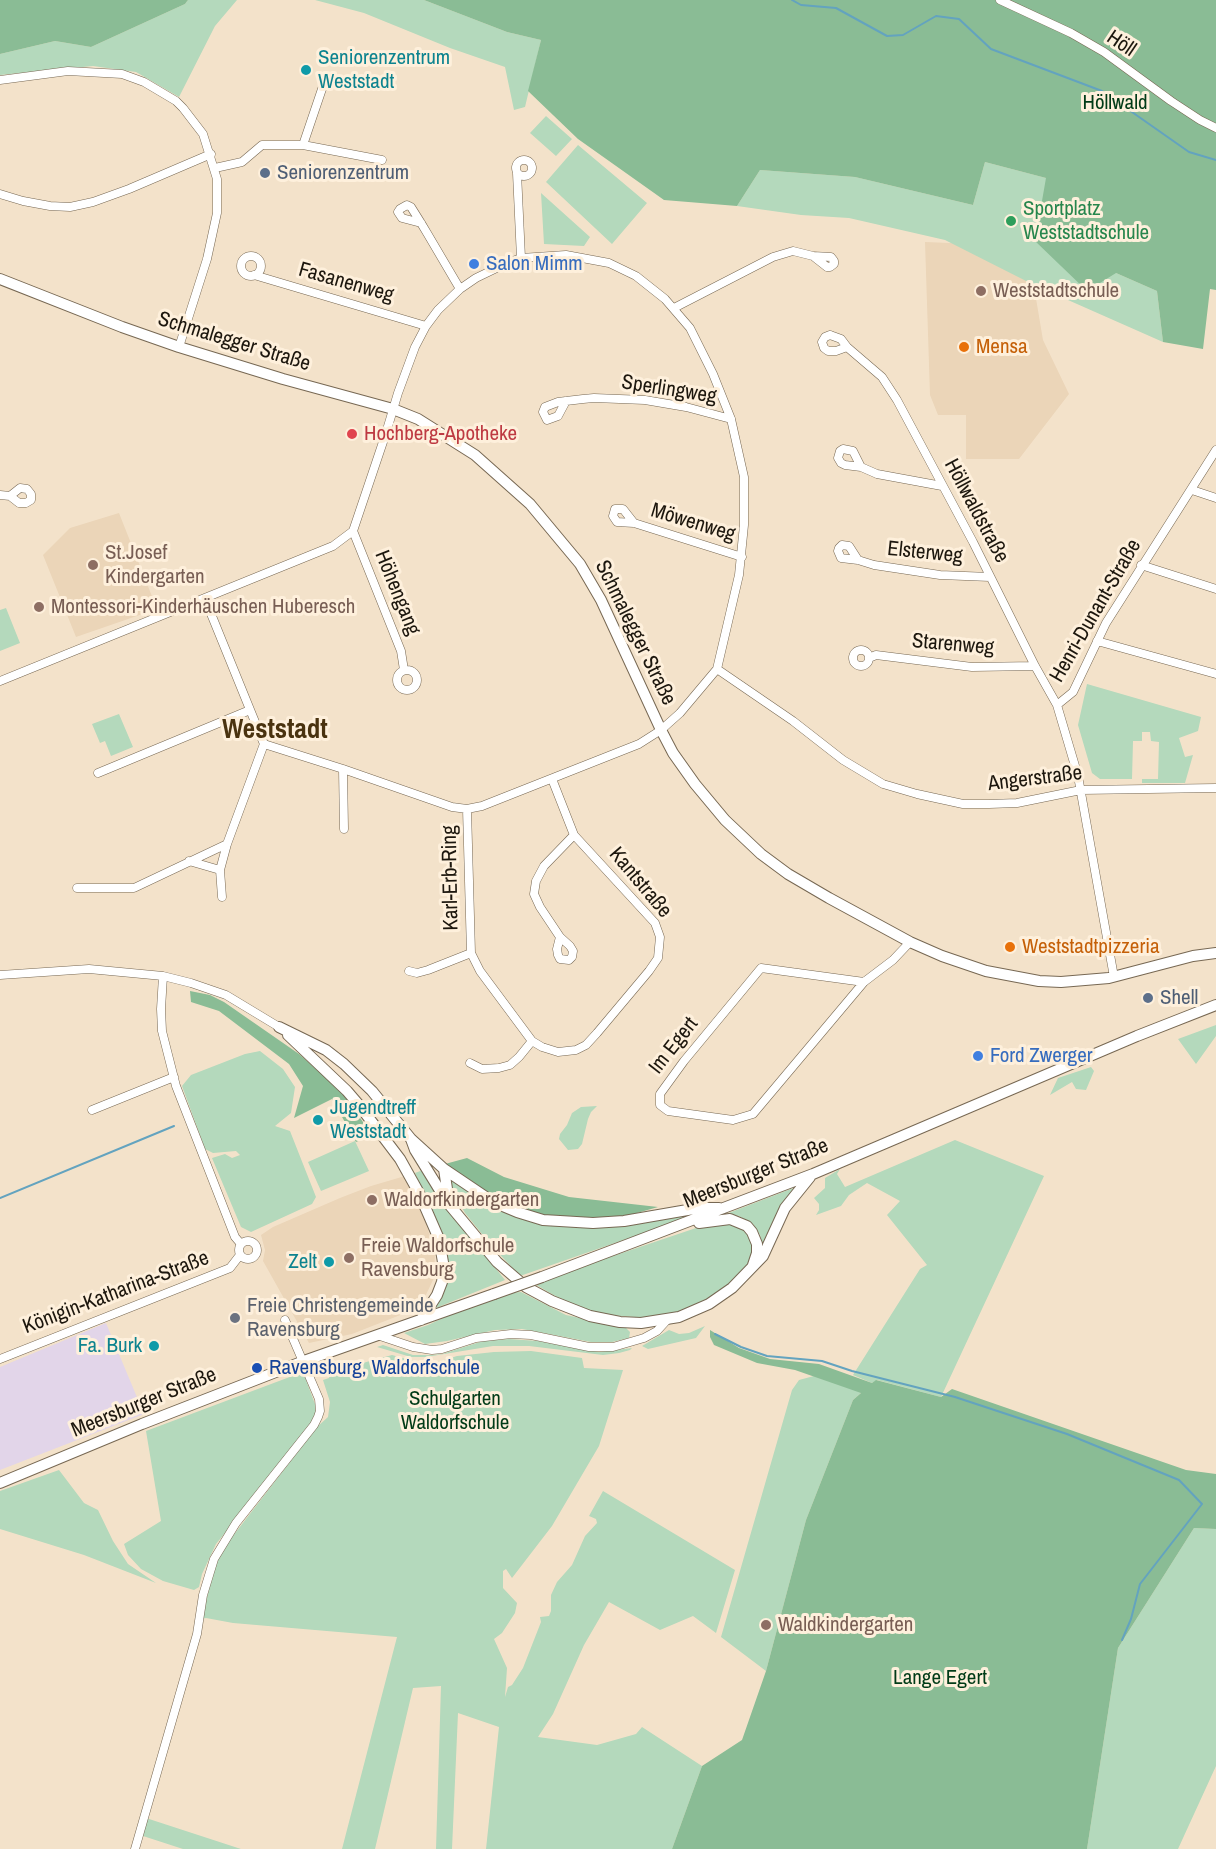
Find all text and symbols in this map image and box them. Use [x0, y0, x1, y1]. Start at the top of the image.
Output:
street label: Höll [1102, 25, 1140, 63]
place label: Seniorenzentrum Weststadt [318, 45, 450, 95]
marker: Seniorenzentrum Weststadt [299, 63, 313, 77]
park label: Höllwald [1082, 90, 1148, 116]
place label: Seniorenzentrum [277, 160, 409, 186]
marker: Seniorenzentrum [258, 166, 272, 180]
place label: Sportplatz Weststadtschule [1023, 196, 1149, 246]
marker: Sportplatz Weststadtschule [1004, 214, 1018, 228]
place label: Salon Mimm [486, 251, 583, 277]
street label: Fasanenweg [296, 257, 396, 309]
marker: Salon Mimm [467, 257, 481, 271]
place label: Weststadtschule [993, 278, 1119, 304]
marker: Weststadtschule [974, 284, 988, 298]
street label: Schmalegger Straße [155, 307, 313, 377]
place label: Mensa [976, 334, 1028, 360]
marker: Mensa [957, 340, 971, 354]
street label: Sperlingweg [620, 370, 718, 410]
place label: Hochberg-Apotheke [364, 421, 517, 447]
marker: Hochberg-Apotheke [345, 427, 359, 441]
street label: Höllwaldstraße [938, 455, 1014, 567]
street label: Möwenweg [648, 498, 738, 548]
street label: Henri-Dunant-Straße [1045, 535, 1147, 687]
street label: Elsterweg [886, 537, 964, 569]
place label: St.Josef Kindergarten [105, 540, 205, 590]
street label: Höhengang [369, 547, 425, 639]
street label: Schmalegger Straße [589, 557, 681, 709]
marker: St.Josef Kindergarten [86, 558, 100, 572]
place label: Montessori-Kinderhäuschen Huberesch [51, 594, 355, 620]
marker: Montessori-Kinderhäuschen Huberesch [32, 600, 46, 614]
street label: Starenweg [911, 629, 995, 661]
district label: Weststadt [222, 715, 328, 747]
street label: Angerstraße [986, 761, 1084, 797]
street label: Karl-Erb-Ring [437, 825, 465, 931]
street label: Kantstraße [603, 843, 677, 923]
place label: Weststadtpizzeria [1022, 934, 1160, 960]
marker: Weststadtpizzeria [1003, 940, 1017, 954]
place label: Shell [1160, 985, 1198, 1011]
marker: Shell [1141, 991, 1155, 1005]
street label: Im Egert [644, 1013, 704, 1079]
place label: Ford Zwerger [990, 1043, 1093, 1069]
marker: Ford Zwerger [971, 1049, 985, 1063]
place label: Jugendtreff Weststadt [330, 1095, 416, 1145]
marker: Jugendtreff Weststadt [311, 1113, 325, 1127]
street label: Meersburger Straße [680, 1133, 832, 1215]
place label: Waldorfkindergarten [384, 1187, 539, 1213]
marker: Waldorfkindergarten [365, 1193, 379, 1207]
place label: Freie Waldorfschule Ravensburg [361, 1233, 514, 1283]
street label: Königin-Katharina-Straße [19, 1246, 213, 1340]
place label: Zelt [288, 1249, 317, 1275]
marker: Freie Waldorfschule Ravensburg [342, 1251, 356, 1265]
marker: Zelt [322, 1255, 336, 1269]
place label: Freie Christengemeinde Ravensburg [247, 1293, 434, 1343]
marker: Freie Christengemeinde Ravensburg [228, 1311, 242, 1325]
place label: Fa. Burk [78, 1333, 142, 1359]
marker: Fa. Burk [147, 1339, 161, 1353]
place label: Ravensburg, Waldorfschule [269, 1355, 480, 1381]
marker: Ravensburg, Waldorfschule [250, 1361, 264, 1375]
street label: Meersburger Straße [68, 1362, 220, 1444]
park label: Schulgarten Waldorfschule [401, 1386, 509, 1436]
place label: Waldkindergarten [778, 1612, 913, 1638]
marker: Waldkindergarten [759, 1618, 773, 1632]
park label: Lange Egert [893, 1665, 987, 1691]

